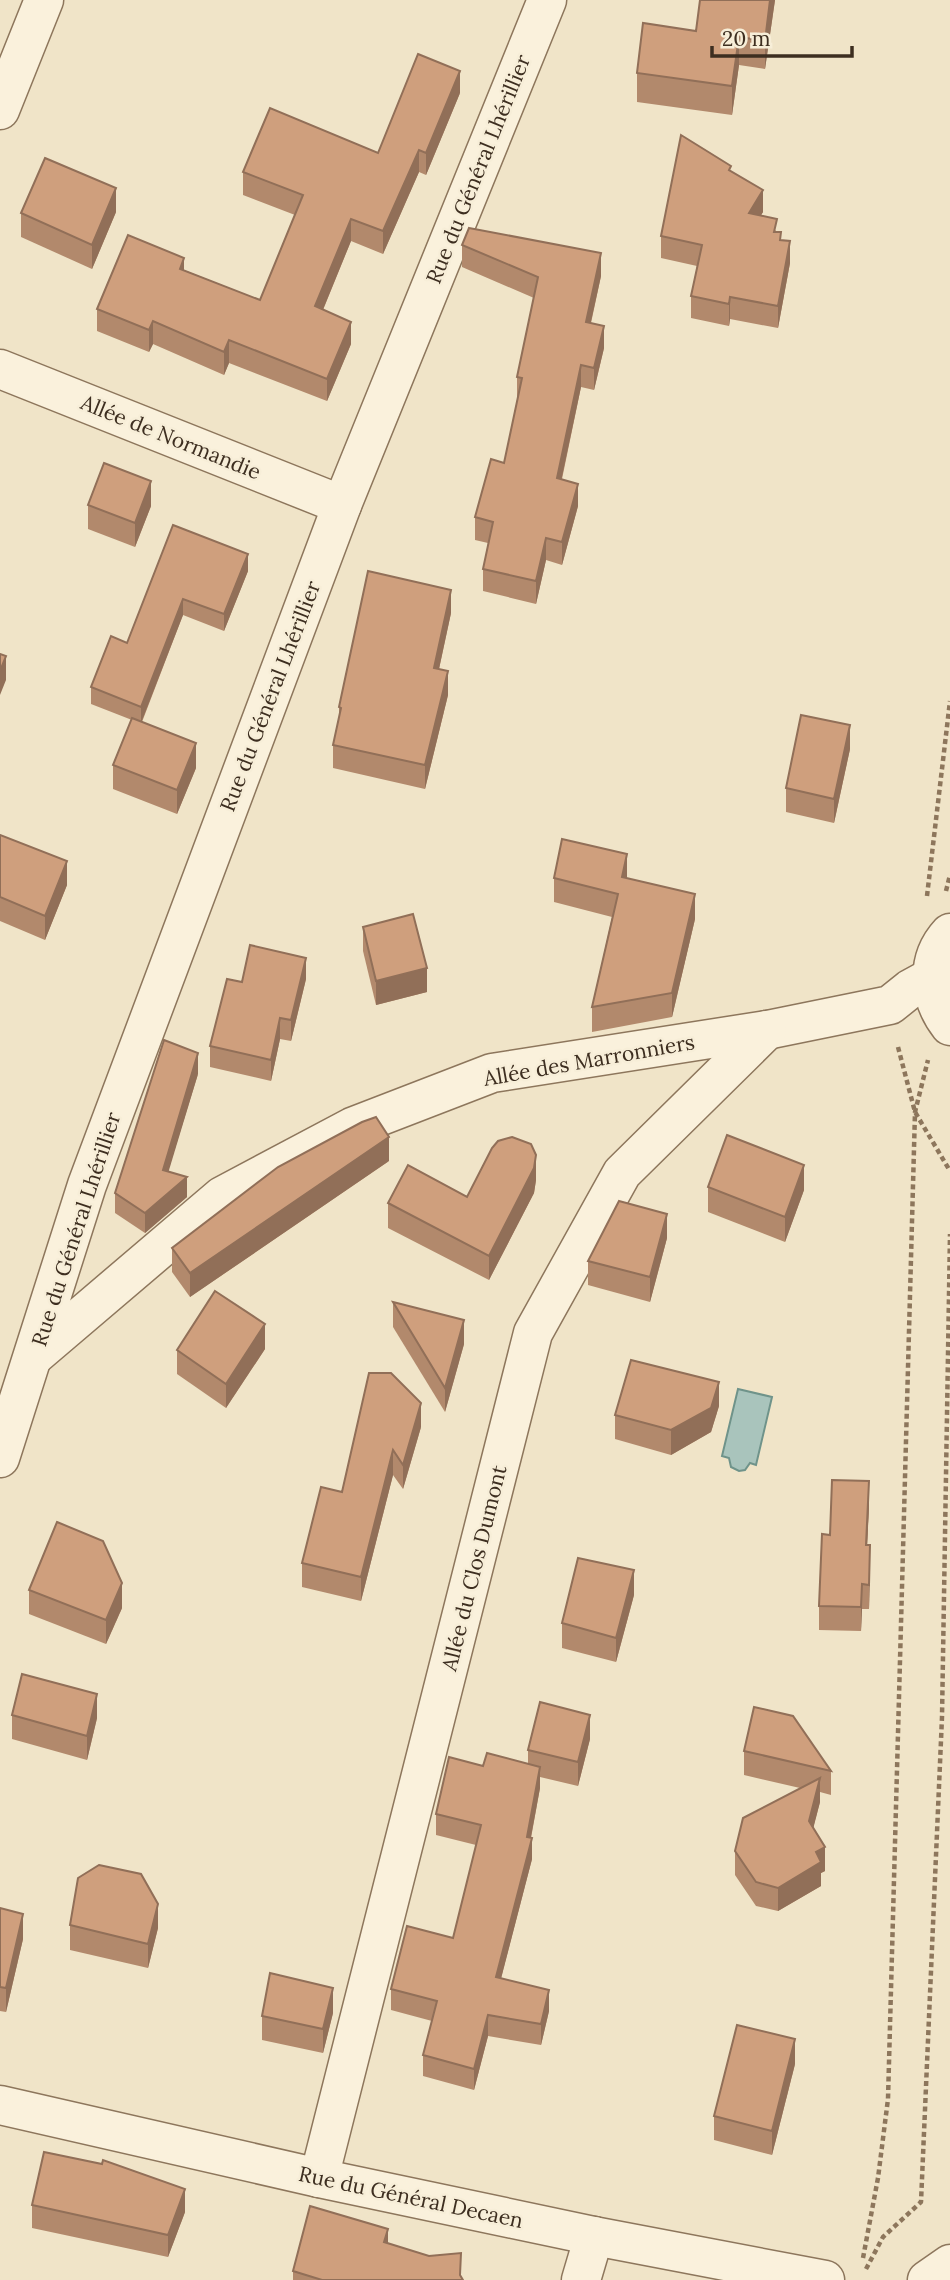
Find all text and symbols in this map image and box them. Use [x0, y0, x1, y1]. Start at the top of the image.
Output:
scale bar [712, 14, 852, 58]
text: 20 m [722, 25, 771, 52]
street label: Rue du Général Lhérillier [420, 51, 536, 287]
street label: Allée de Normandie [76, 388, 265, 485]
street label: Rue du Général Lhérillier [214, 577, 326, 815]
street label: Allée des Marronniers [480, 1028, 697, 1092]
street label: Rue du Général Lhérillier [25, 1108, 127, 1350]
street label: Allée du Clos Dumont [435, 1461, 513, 1675]
street label: Rue du Général Decaen [296, 2160, 526, 2234]

